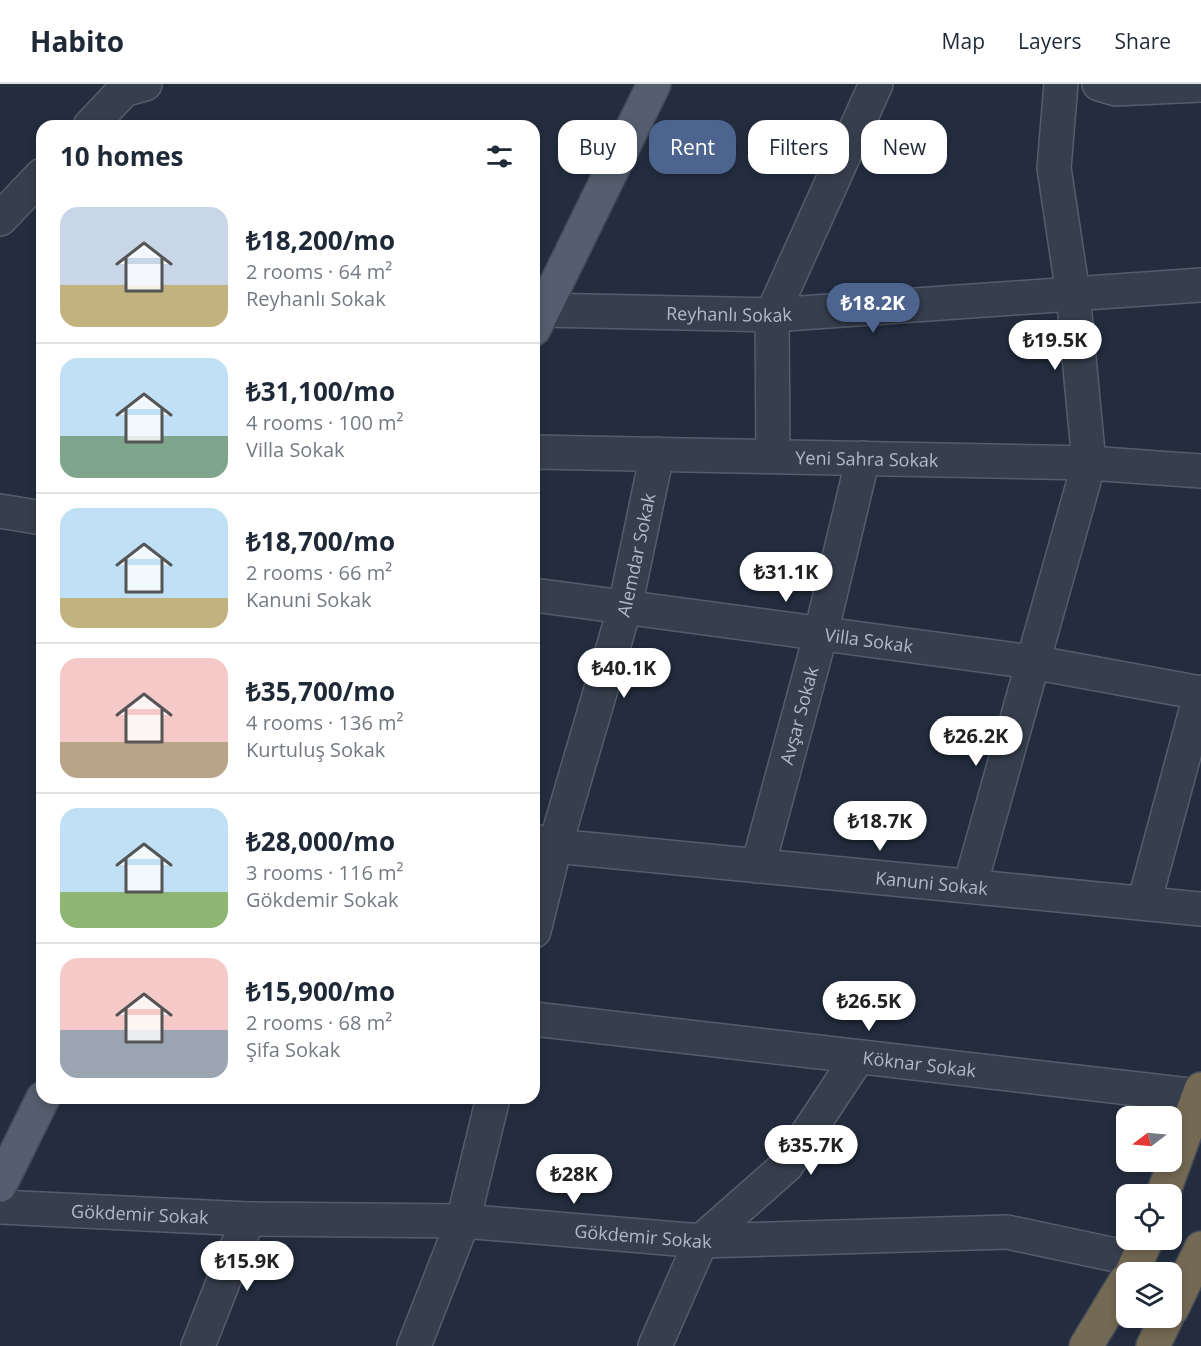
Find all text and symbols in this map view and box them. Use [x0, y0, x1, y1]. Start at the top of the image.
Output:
text: Habito [30, 22, 124, 60]
text: Map [942, 27, 985, 55]
text: Layers [1018, 27, 1082, 55]
text: Share [1115, 27, 1171, 55]
chip: Buy [558, 120, 637, 174]
chip: Rent [649, 120, 736, 174]
chip: Filters [748, 120, 849, 174]
chip: New [861, 120, 947, 174]
text: 10 homes [60, 138, 184, 174]
icon: filters [483, 140, 516, 173]
text: ₺18,200/mo [246, 222, 395, 258]
icon: home [108, 231, 180, 303]
text: 2 rooms · 64 m² [246, 258, 392, 285]
pin: ₺18.2K [824, 283, 922, 334]
text: Reyhanlı Sokak [246, 285, 386, 312]
text: ₺18.2K [841, 289, 905, 316]
street label: Reyhanlı Sokak [666, 301, 793, 327]
pin: ₺19.5K [1006, 320, 1104, 371]
text: ₺19.5K [1023, 326, 1087, 353]
text: ₺31,100/mo [246, 373, 395, 409]
icon: home [108, 382, 180, 454]
text: 4 rooms · 100 m² [246, 409, 404, 436]
text: Villa Sokak [246, 436, 345, 463]
street label: Yeni Sahra Sokak [795, 445, 939, 472]
street label: Alemdar Sokak [611, 490, 661, 619]
text: ₺18,700/mo [246, 523, 395, 559]
icon: home [108, 532, 180, 604]
pin: ₺31.1K [737, 552, 835, 603]
text: ₺31.1K [754, 558, 818, 585]
text: 2 rooms · 66 m² [246, 559, 392, 586]
text: Kanuni Sokak [246, 586, 372, 613]
street label: Villa Sokak [823, 622, 915, 658]
pin: ₺40.1K [575, 648, 673, 699]
text: ₺40.1K [592, 654, 656, 681]
street label: Avşar Sokak [774, 663, 824, 767]
text: ₺35,700/mo [246, 673, 395, 709]
icon: home [108, 682, 180, 754]
text: 4 rooms · 136 m² [246, 709, 404, 736]
pin: ₺26.2K [927, 716, 1025, 767]
text: ₺26.2K [944, 722, 1008, 749]
text: Kurtuluş Sokak [246, 736, 385, 763]
pin: ₺18.7K [831, 801, 929, 852]
text: ₺18.7K [848, 807, 912, 834]
text: ₺28,000/mo [246, 823, 395, 859]
icon: home [108, 832, 180, 904]
text: 3 rooms · 116 m² [246, 859, 404, 886]
street label: Kanuni Sokak [874, 865, 990, 900]
text: Gökdemir Sokak [246, 886, 399, 913]
text: ₺15,900/mo [246, 973, 395, 1009]
pin: ₺26.5K [820, 981, 918, 1032]
icon: home [108, 982, 180, 1054]
text: ₺26.5K [837, 987, 901, 1014]
text: 2 rooms · 68 m² [246, 1009, 392, 1036]
text: Şifa Sokak [246, 1036, 340, 1063]
street label: Köknar Sokak [861, 1045, 978, 1082]
north arrow [1116, 1106, 1182, 1172]
map controls [1116, 1106, 1182, 1328]
pin: ₺35.7K [762, 1125, 860, 1176]
text: ₺35.7K [779, 1131, 843, 1158]
pin: ₺28K [538, 1154, 610, 1205]
text: ₺28K [550, 1160, 598, 1187]
button: locate [1116, 1184, 1182, 1250]
street label: Gökdemir Sokak [71, 1198, 210, 1229]
street label: Gökdemir Sokak [574, 1218, 712, 1253]
pin: ₺15.9K [198, 1241, 296, 1292]
text: ₺15.9K [215, 1247, 279, 1274]
button: layers [1116, 1262, 1182, 1328]

